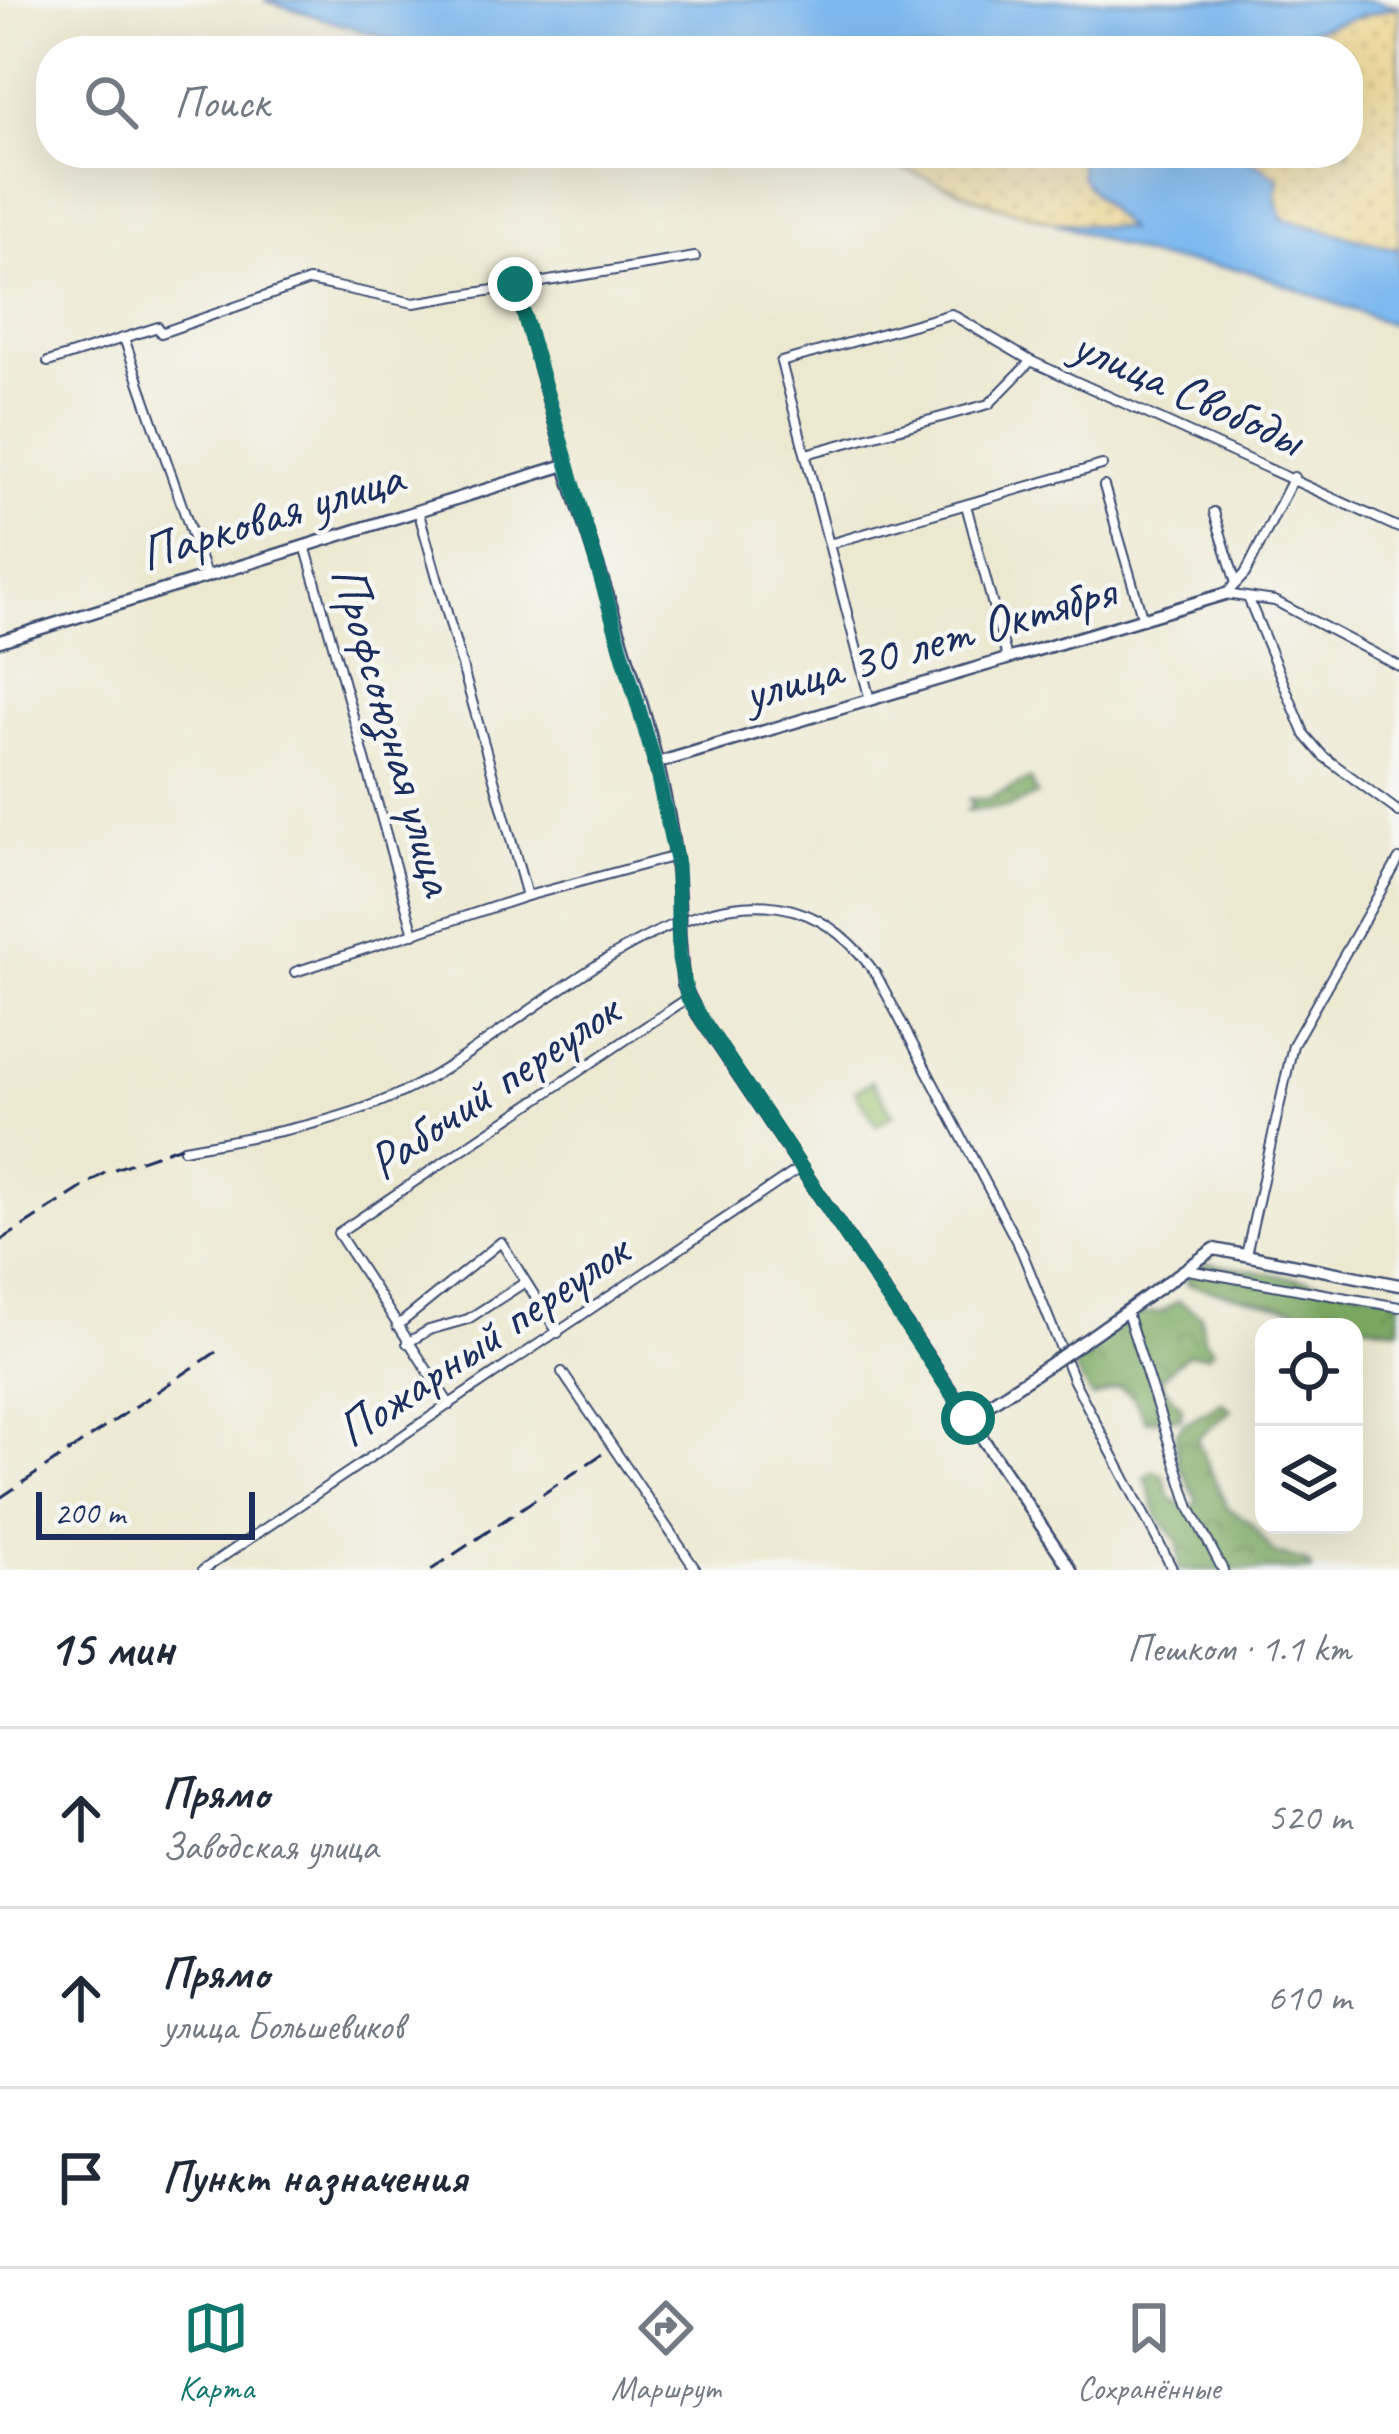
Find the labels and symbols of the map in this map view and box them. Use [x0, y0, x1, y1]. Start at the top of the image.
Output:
route end [488, 257, 542, 311]
street label: улица Свободы [1060, 311, 1317, 472]
street label: Парковая улица [132, 444, 414, 585]
street label: улица 30 лет Октября [733, 557, 1125, 726]
street label: Профсоюзная улица [317, 558, 472, 905]
street label: Рабочий переулок [355, 976, 634, 1193]
street label: Пожарный переулок [324, 1216, 644, 1461]
route start [941, 1391, 995, 1445]
scale bar [36, 1486, 255, 1539]

